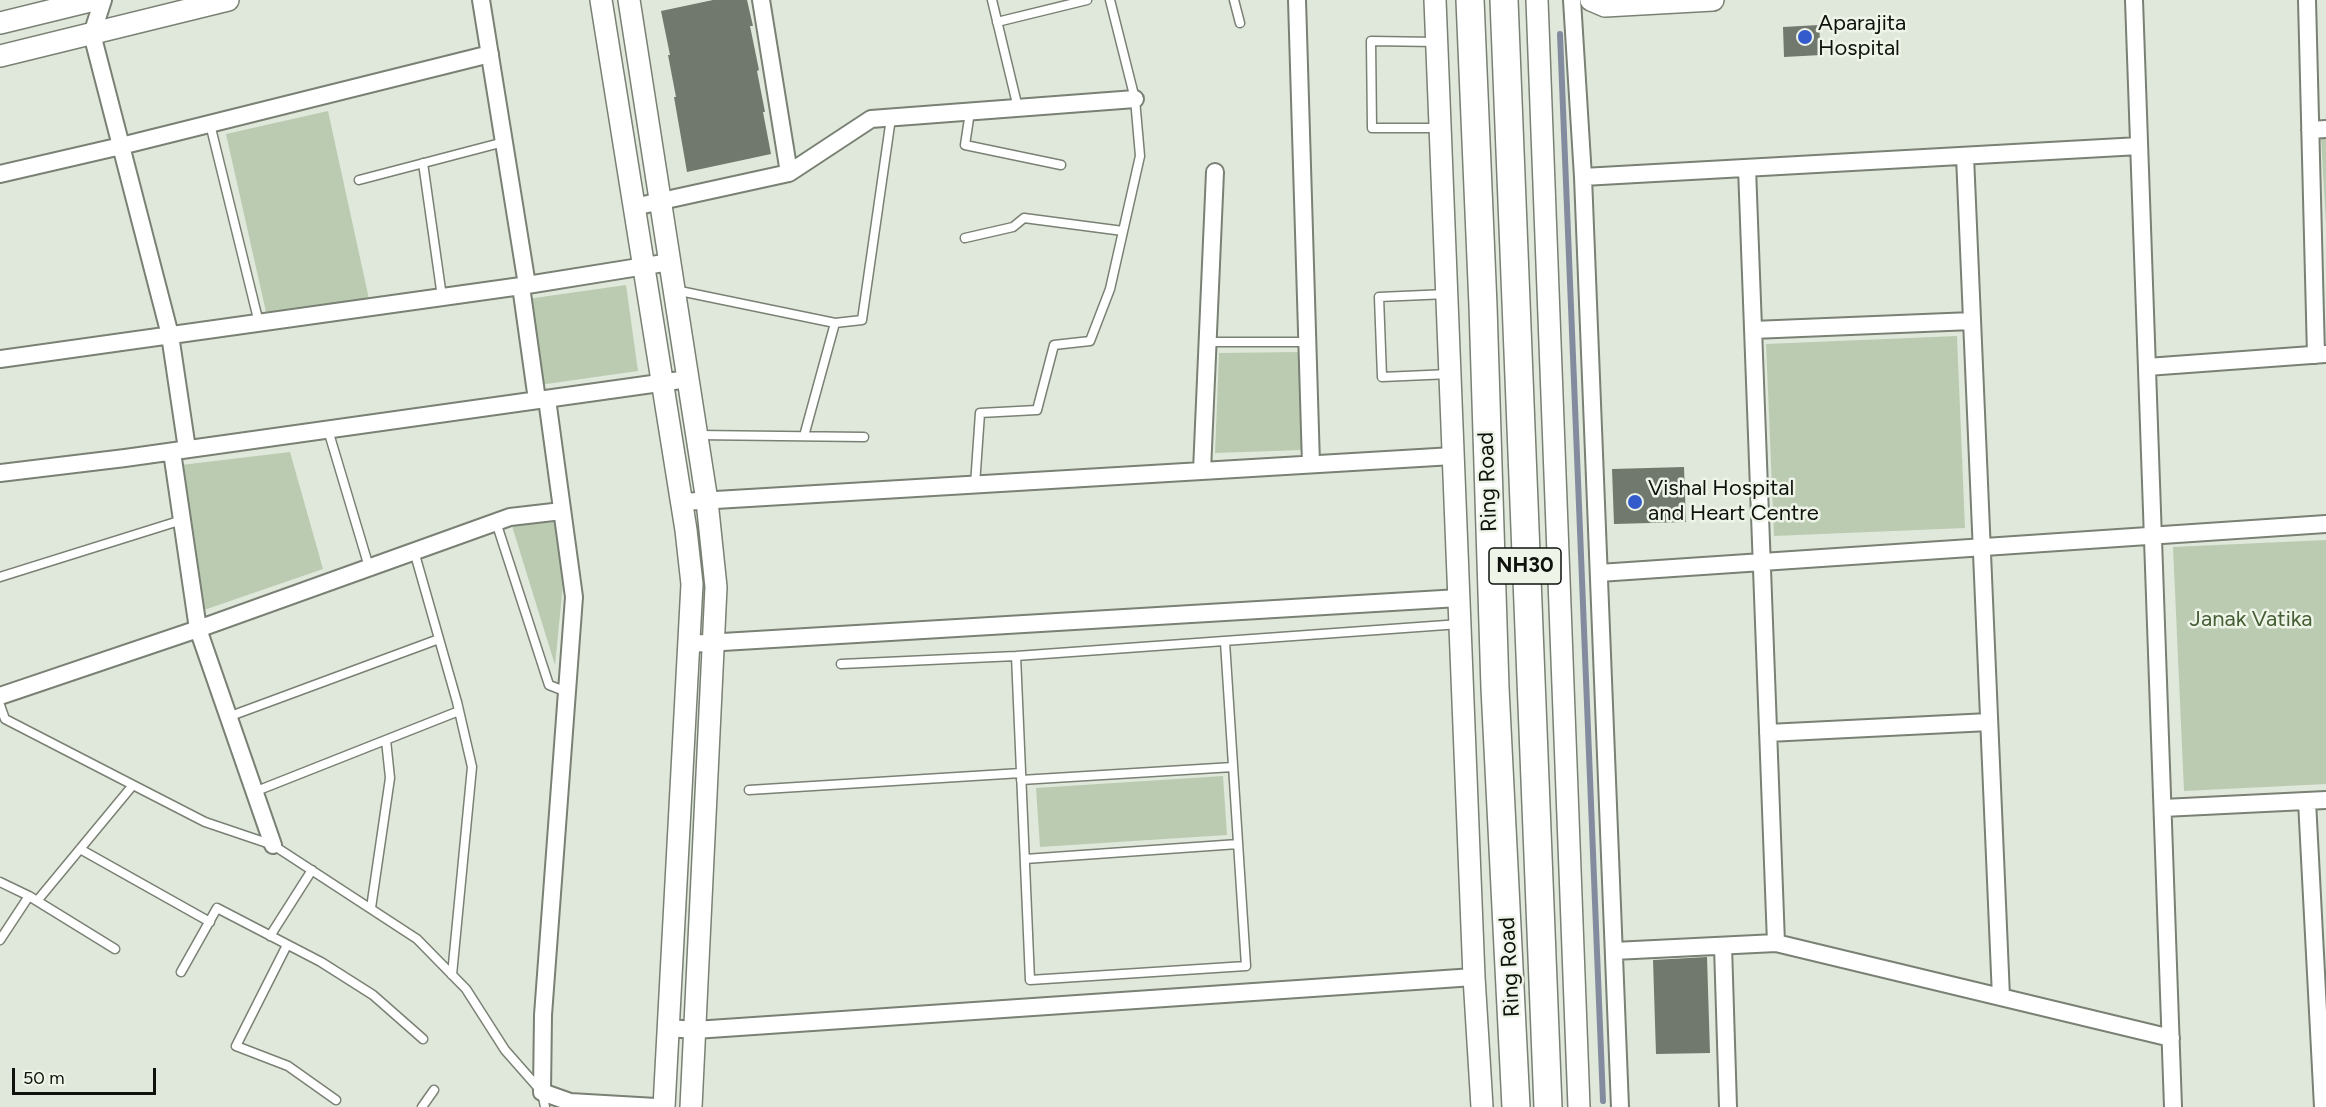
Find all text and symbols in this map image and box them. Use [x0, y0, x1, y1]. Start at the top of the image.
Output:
place label: Aparajita Hospital [1818, 11, 1906, 62]
marker: Aparajita Hospital [1796, 28, 1814, 46]
street label: Ring Road [1473, 431, 1503, 533]
place label: Vishal Hospital and Heart Centre [1648, 476, 1819, 528]
marker: Vishal Hospital and Heart Centre [1626, 493, 1644, 511]
road number: NH30 [1489, 548, 1561, 584]
park label: Janak Vatika [2190, 607, 2312, 633]
street label: Ring Road [1494, 916, 1526, 1018]
scale bar [15, 1056, 159, 1094]
text: 50 m [23, 1067, 65, 1089]

